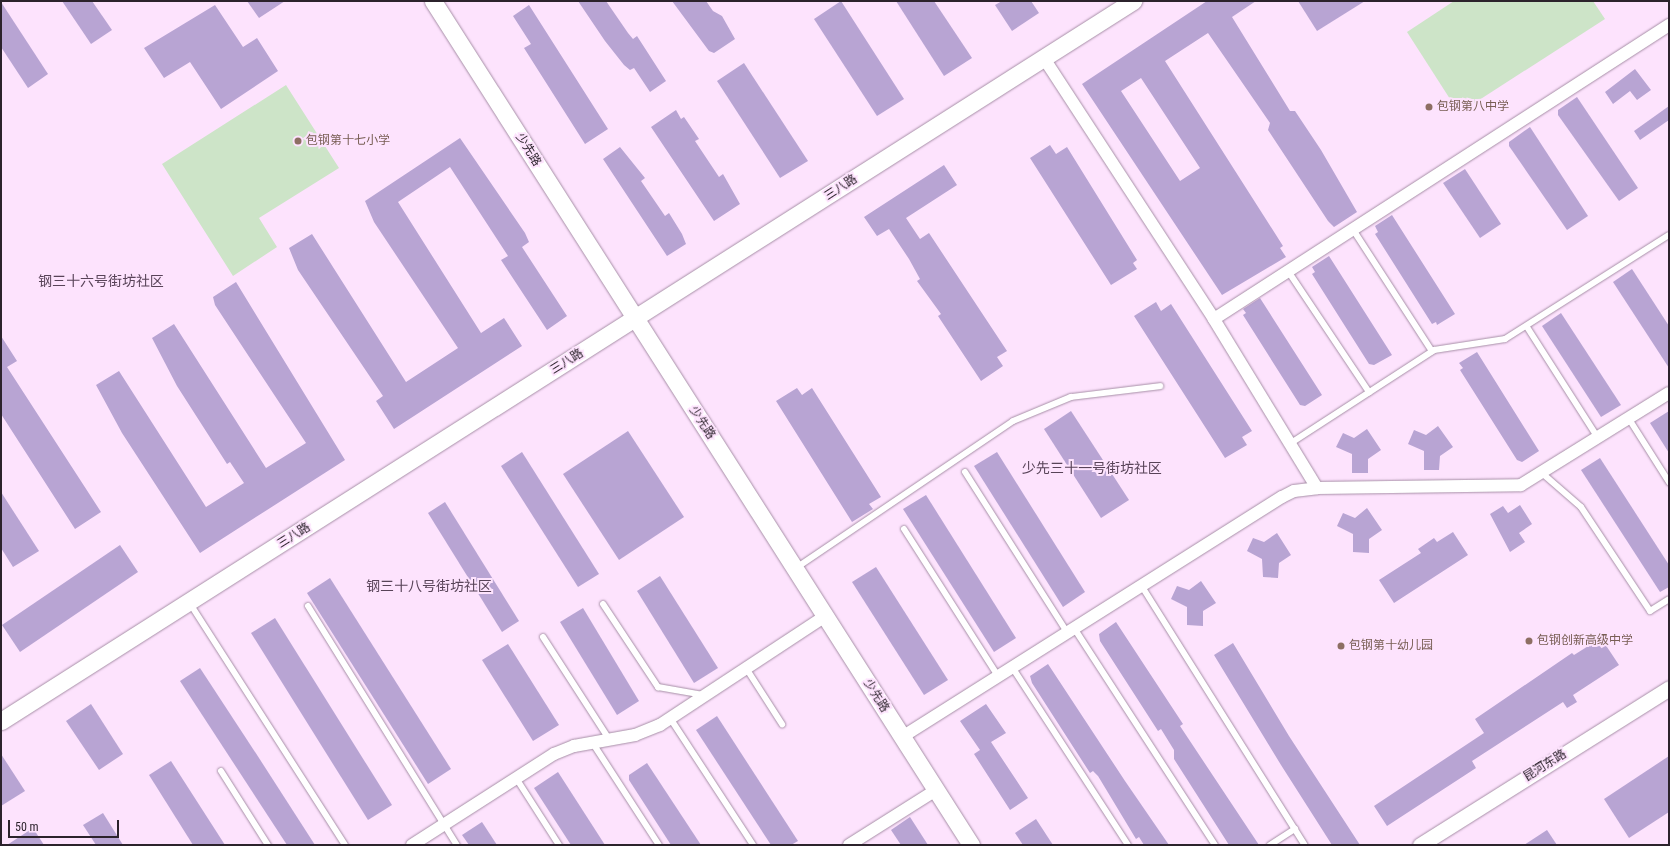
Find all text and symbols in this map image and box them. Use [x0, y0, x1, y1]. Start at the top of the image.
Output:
place label: 包钢第八中学 [1437, 100, 1509, 114]
marker: 包钢第八中学 [1424, 102, 1434, 112]
street label: 少先路 [512, 131, 544, 169]
place label: 包钢第十七小学 [306, 134, 390, 148]
marker: 包钢第十七小学 [293, 136, 303, 146]
street label: 三八路 [822, 172, 860, 204]
district label: 钢三十六号街坊社区 [38, 273, 164, 289]
street label: 三八路 [548, 346, 586, 378]
street label: 少先路 [686, 404, 718, 442]
district label: 少先三十一号街坊社区 [1022, 460, 1162, 476]
street label: 三八路 [275, 520, 313, 552]
district label: 钢三十八号街坊社区 [366, 578, 492, 594]
place label: 包钢创新高级中学 [1537, 634, 1633, 648]
marker: 包钢创新高级中学 [1524, 636, 1534, 646]
place label: 包钢第十幼儿园 [1349, 639, 1433, 653]
marker: 包钢第十幼儿园 [1336, 641, 1346, 651]
street label: 少先路 [860, 677, 892, 715]
street label: 昆河东路 [1521, 747, 1569, 785]
scale bar [10, 812, 121, 838]
text: 50 m [15, 820, 39, 834]

